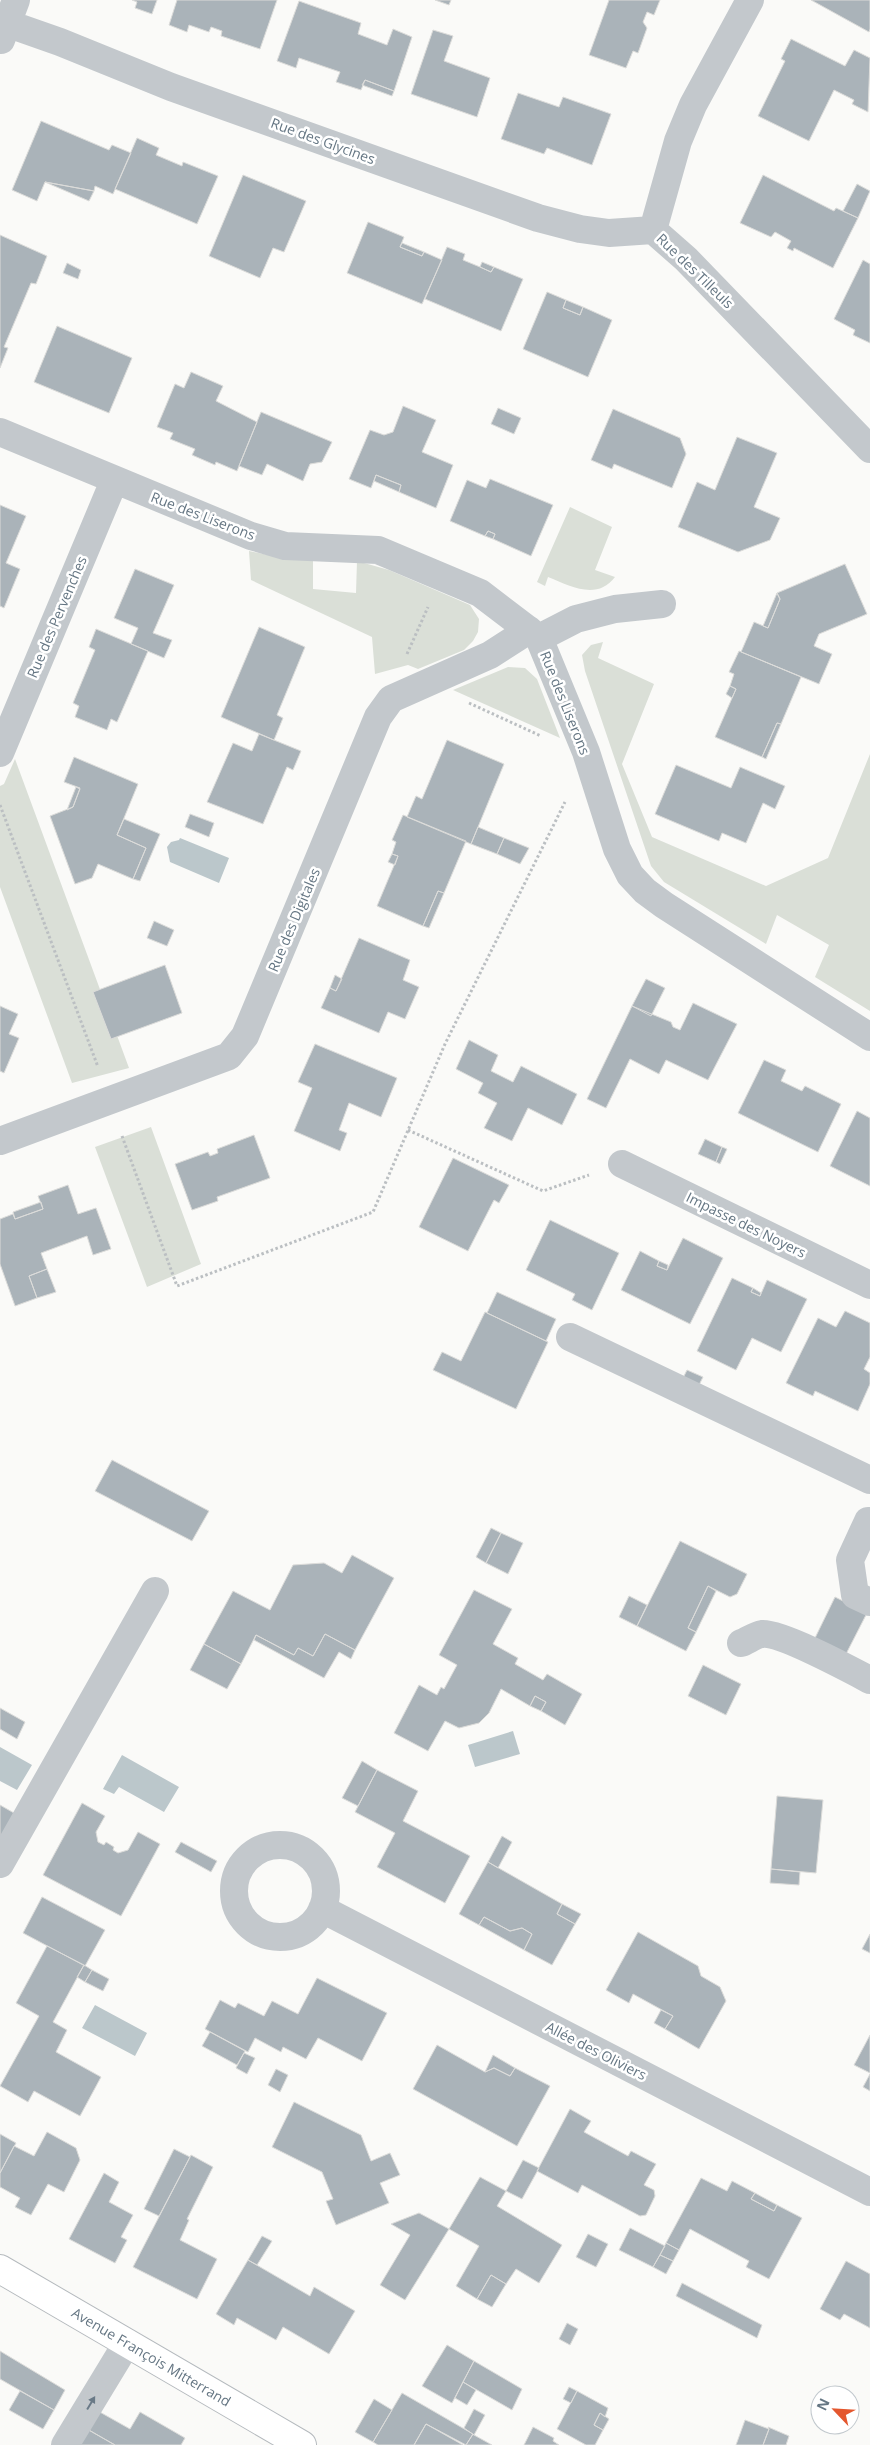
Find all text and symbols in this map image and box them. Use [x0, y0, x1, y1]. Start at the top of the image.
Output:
street label: Rue des Glycines [268, 113, 378, 168]
street label: Rue des Tilleuls [653, 229, 738, 313]
street label: Rue des Liserons [148, 487, 258, 544]
street label: Rue des Pervenches [22, 553, 91, 681]
street label: Rue des Liserons [536, 648, 595, 758]
street label: Rue des Digitales [263, 865, 324, 975]
street label: Impasse des Noyers [683, 1187, 810, 1262]
street label: Allée des Oliviers [543, 2017, 650, 2084]
street label: Avenue François Mitterrand [68, 2303, 235, 2411]
north arrow [810, 2385, 860, 2435]
text: N [812, 2395, 834, 2413]
one-way arrow [86, 2397, 95, 2410]

